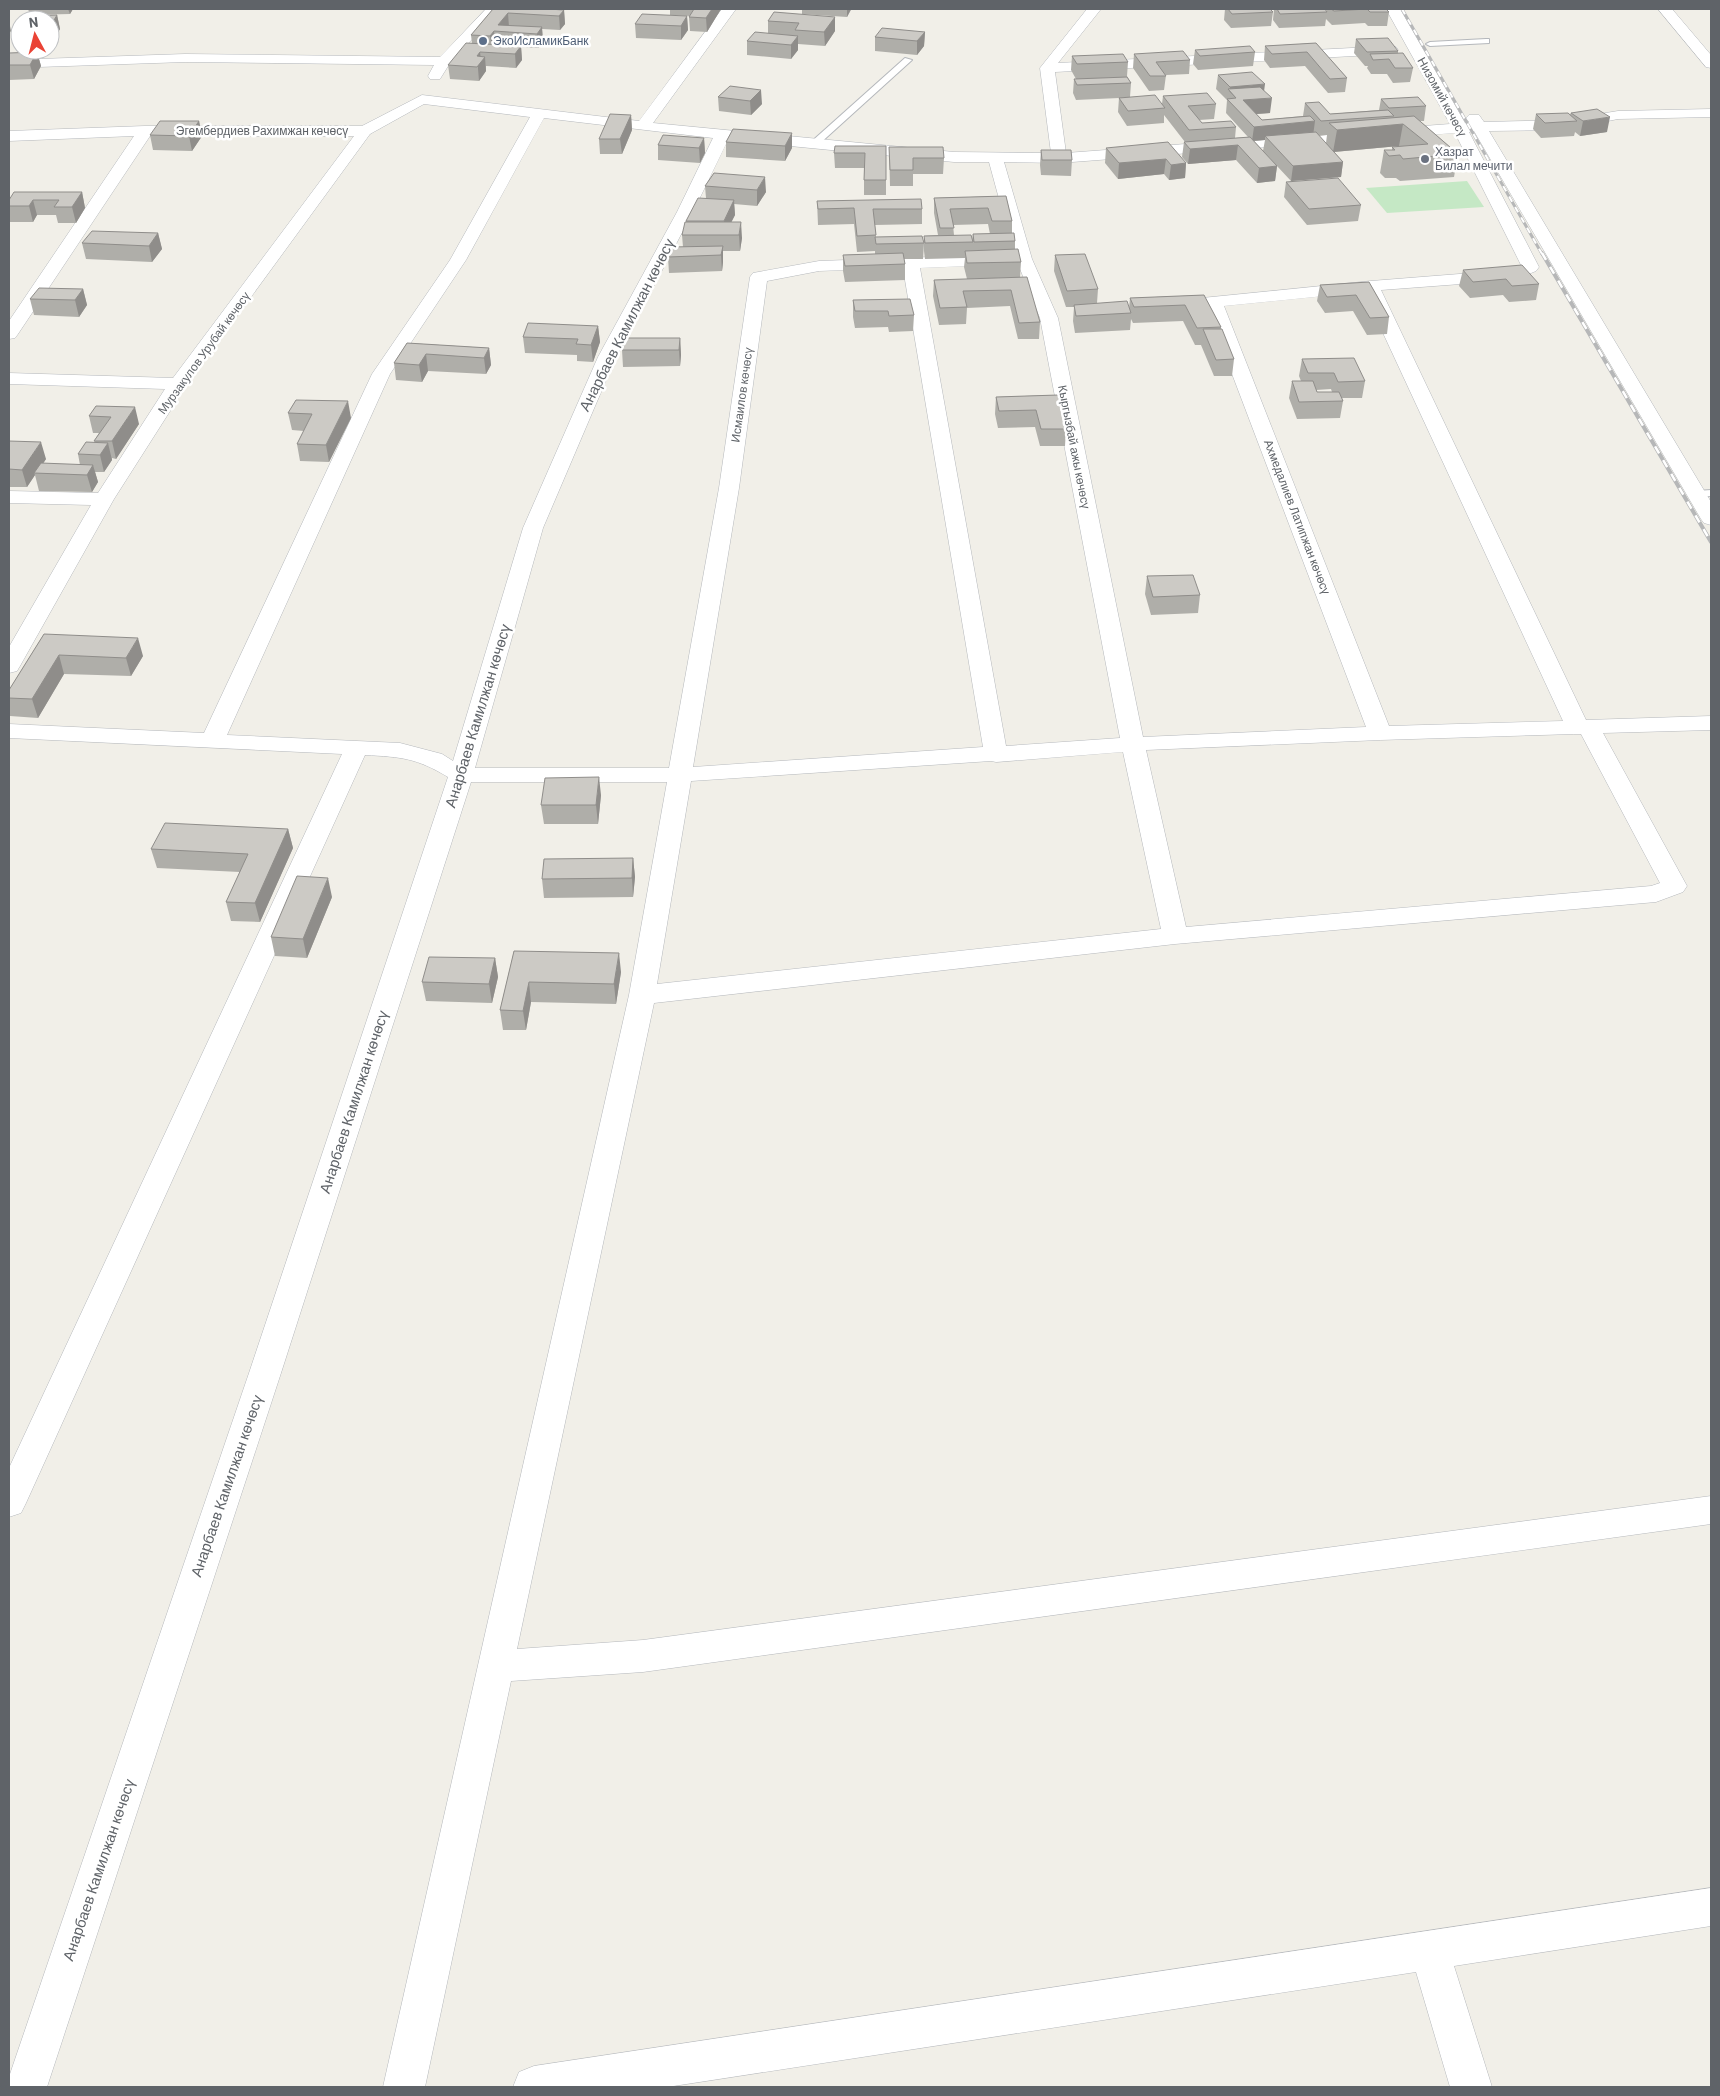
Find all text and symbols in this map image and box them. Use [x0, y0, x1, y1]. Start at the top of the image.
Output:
north arrow [10, 10, 60, 60]
text: N [28, 13, 39, 31]
place label: ЭкоИсламикБанк [493, 33, 589, 47]
marker: ЭкоИсламикБанк [477, 35, 489, 47]
street label: Низомий көчөсү [1414, 54, 1470, 139]
street label: Эгембердиев Рахимжан көчөсү [176, 123, 348, 138]
place label: Хазрат Билал мечити [1435, 144, 1512, 172]
marker: Хазрат Билал мечити [1419, 153, 1431, 165]
street label: Анарбаев Камилжан көчөсү [575, 235, 678, 414]
street label: Мурзакулов Урубай көчөсү [154, 289, 253, 417]
street label: Исмаилов көчөсү [727, 347, 756, 443]
street label: Кыргызбай ажы көчөсү [1055, 384, 1094, 510]
street label: Ахмедалиев Латипжан көчөсү [1261, 437, 1334, 597]
street label: Анарбаев Камилжан көчөсү [440, 621, 514, 810]
street label: Анарбаев Камилжан көчөсү [315, 1008, 391, 1195]
street label: Анарбаев Камилжан көчөсү [186, 1392, 266, 1579]
street label: Анарбаев Камилжан көчөсү [58, 1776, 138, 1963]

